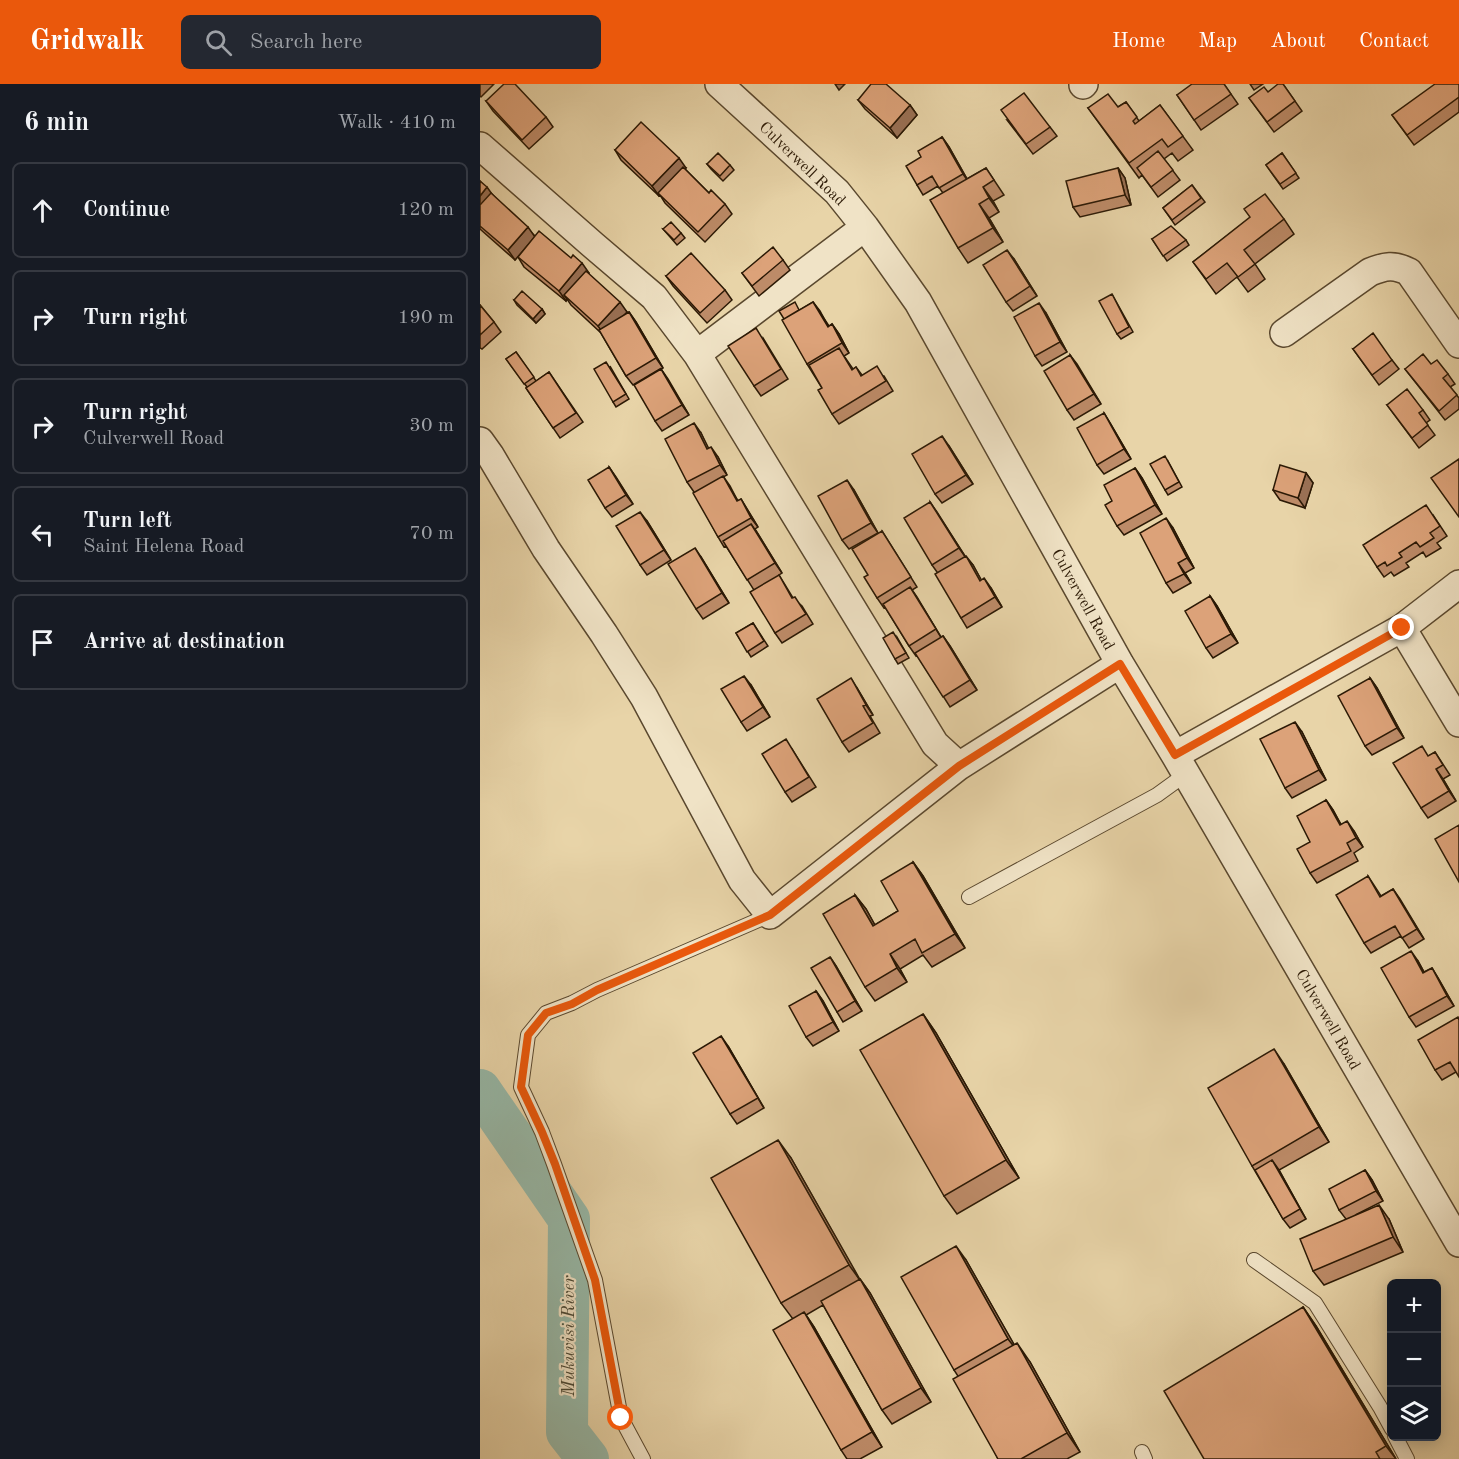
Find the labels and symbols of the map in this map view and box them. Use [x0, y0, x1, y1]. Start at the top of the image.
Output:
street label: Culverwell Road [755, 119, 848, 209]
street label: Culverwell Road [1048, 547, 1117, 653]
route end [1388, 614, 1414, 640]
street label: Culverwell Road [1292, 967, 1362, 1073]
water label: Mukuvisi River [560, 1274, 578, 1398]
route start [607, 1404, 633, 1430]

